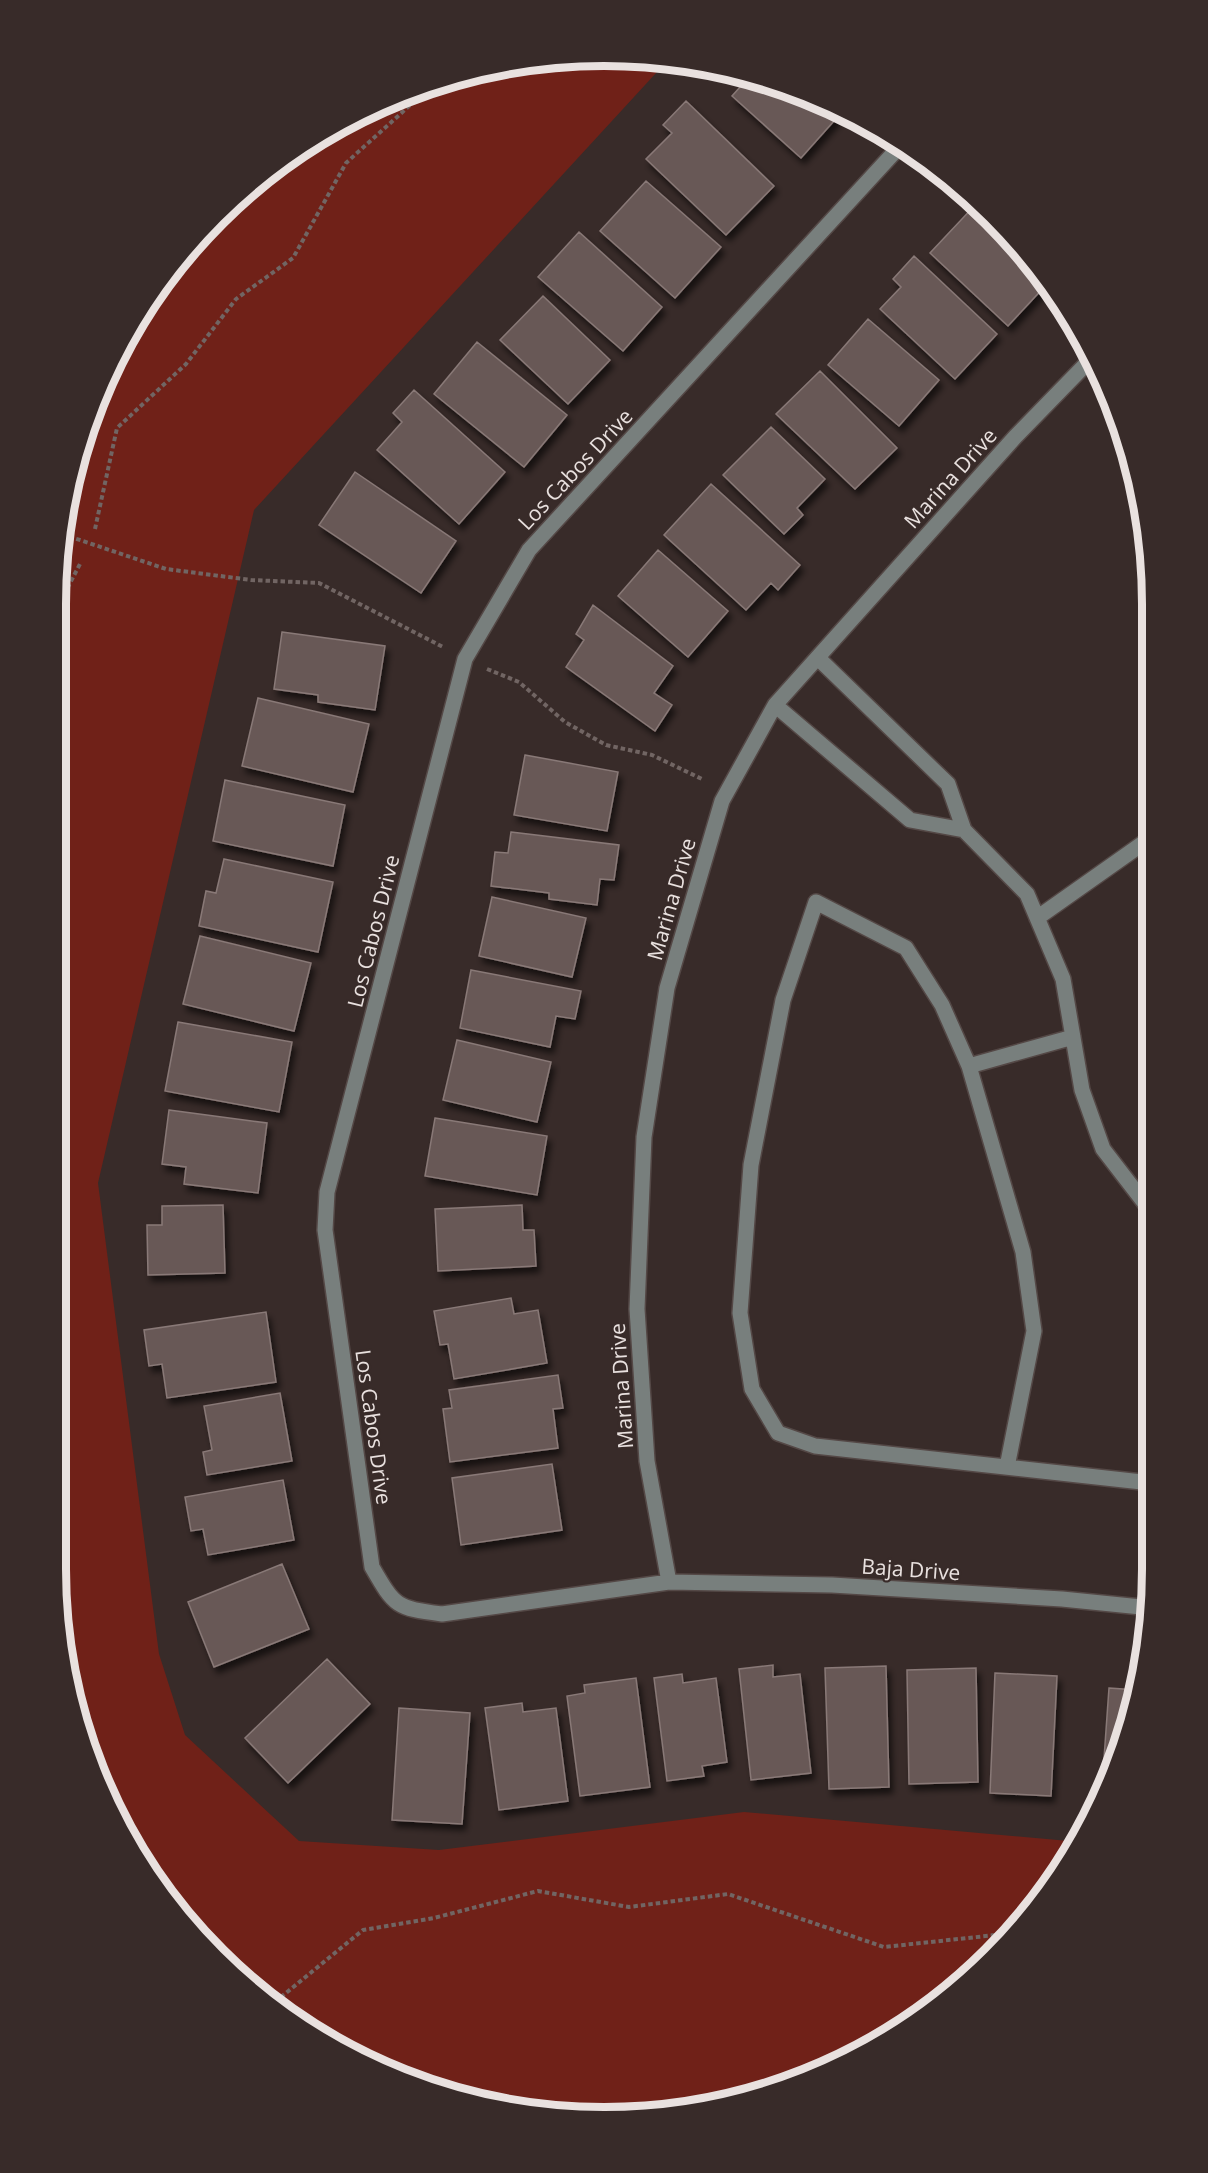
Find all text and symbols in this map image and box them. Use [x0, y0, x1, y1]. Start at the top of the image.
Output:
street label: Los Cabos Drive [511, 402, 639, 536]
street label: Marina Drive [897, 422, 1003, 534]
street label: Marina Drive [640, 835, 702, 963]
street label: Los Cabos Drive [341, 852, 405, 1010]
street label: Marina Drive [603, 1322, 639, 1450]
street label: Los Cabos Drive [349, 1348, 399, 1506]
street label: Baja Drive [861, 1552, 961, 1586]

